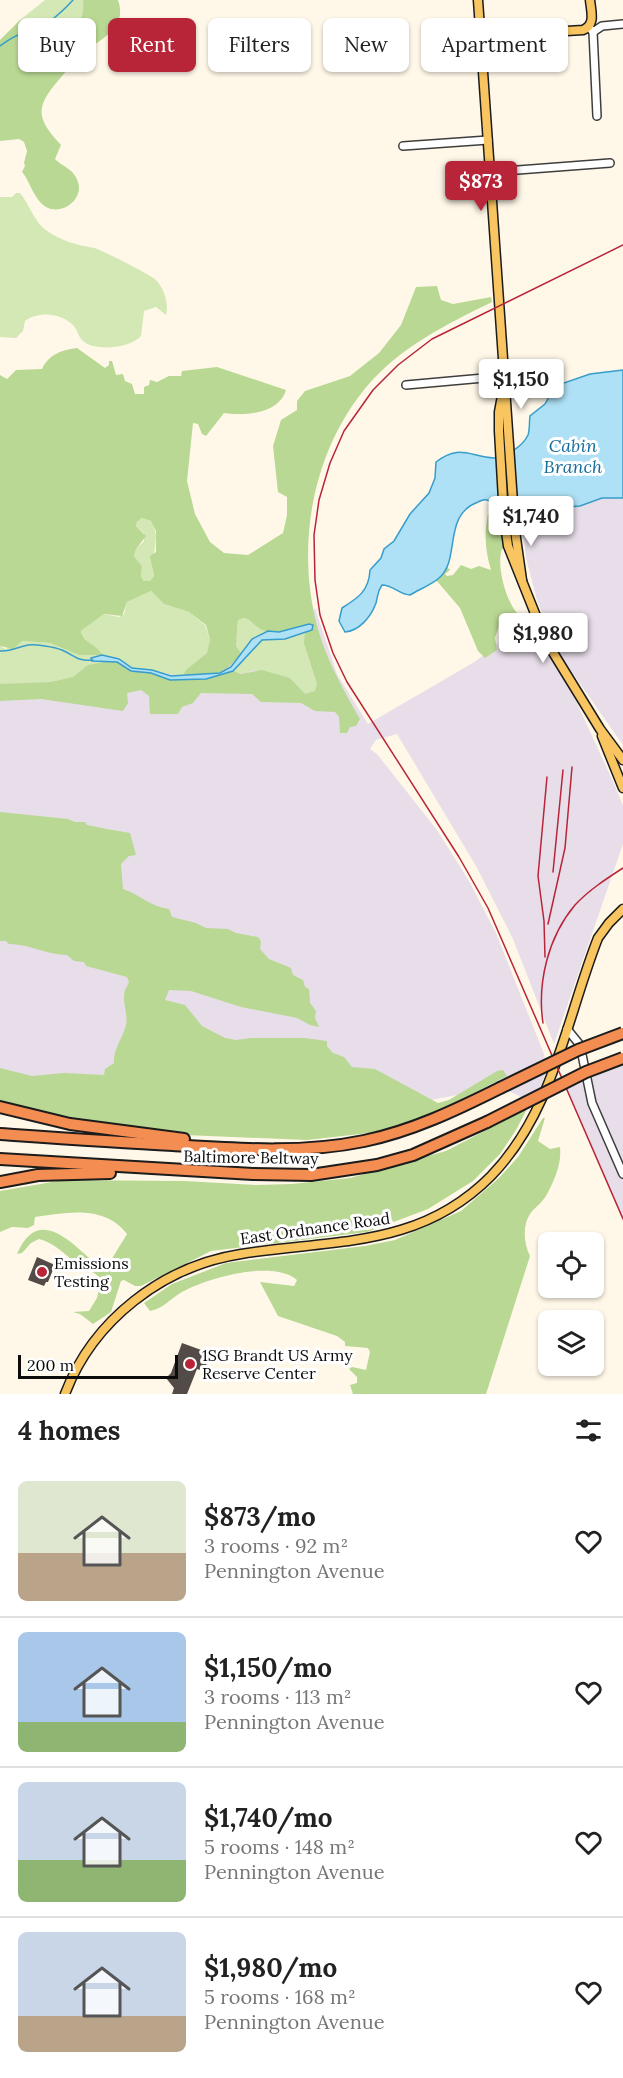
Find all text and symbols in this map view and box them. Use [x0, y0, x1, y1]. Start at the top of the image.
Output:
chip: Buy [18, 18, 96, 72]
chip: Rent [108, 18, 196, 72]
chip: Filters [208, 18, 311, 72]
chip: New [323, 18, 409, 72]
chip: Apartment [421, 18, 568, 72]
pin: $873 [445, 161, 517, 212]
text: $873 [459, 168, 503, 193]
pin: $1,150 [472, 359, 570, 410]
text: $1,150 [493, 366, 549, 391]
water label: Cabin Branch [544, 434, 603, 478]
pin: $1,740 [482, 496, 580, 547]
text: $1,740 [503, 503, 559, 528]
pin: $1,980 [494, 613, 592, 664]
text: $1,980 [513, 620, 573, 645]
street label: Baltimore Beltway [183, 1146, 319, 1168]
street label: East Ordnance Road [239, 1208, 392, 1248]
map controls [538, 1232, 604, 1376]
button: locate [538, 1232, 604, 1298]
place label: Emissions Testing [54, 1253, 129, 1291]
marker: Emissions Testing [35, 1265, 49, 1279]
button: layers [538, 1310, 604, 1376]
place label: 1SG Brandt US Army Reserve Center [202, 1345, 353, 1383]
scale bar [18, 1352, 178, 1380]
text: 200 m [27, 1355, 74, 1375]
marker: 1SG Brandt US Army Reserve Center [183, 1357, 197, 1371]
text: 4 homes [18, 1414, 120, 1447]
icon: filters [572, 1414, 605, 1447]
text: $873/mo [204, 1500, 316, 1533]
icon: home [66, 1505, 138, 1577]
icon: heart [572, 1525, 605, 1558]
text: 3 rooms · 92 m² [204, 1533, 348, 1558]
text: Pennington Avenue [204, 1558, 385, 1583]
text: $1,150/mo [204, 1651, 332, 1684]
icon: home [66, 1656, 138, 1728]
icon: heart [572, 1676, 605, 1709]
text: 3 rooms · 113 m² [204, 1684, 352, 1709]
text: Pennington Avenue [204, 1709, 385, 1734]
text: $1,740/mo [204, 1801, 332, 1834]
icon: home [66, 1806, 138, 1878]
icon: heart [572, 1826, 605, 1859]
text: 5 rooms · 148 m² [204, 1834, 355, 1859]
text: Pennington Avenue [204, 1859, 385, 1884]
text: $1,980/mo [204, 1951, 337, 1984]
icon: home [66, 1956, 138, 2028]
icon: heart [572, 1976, 605, 2009]
text: 5 rooms · 168 m² [204, 1984, 356, 2009]
text: Pennington Avenue [204, 2009, 385, 2034]

